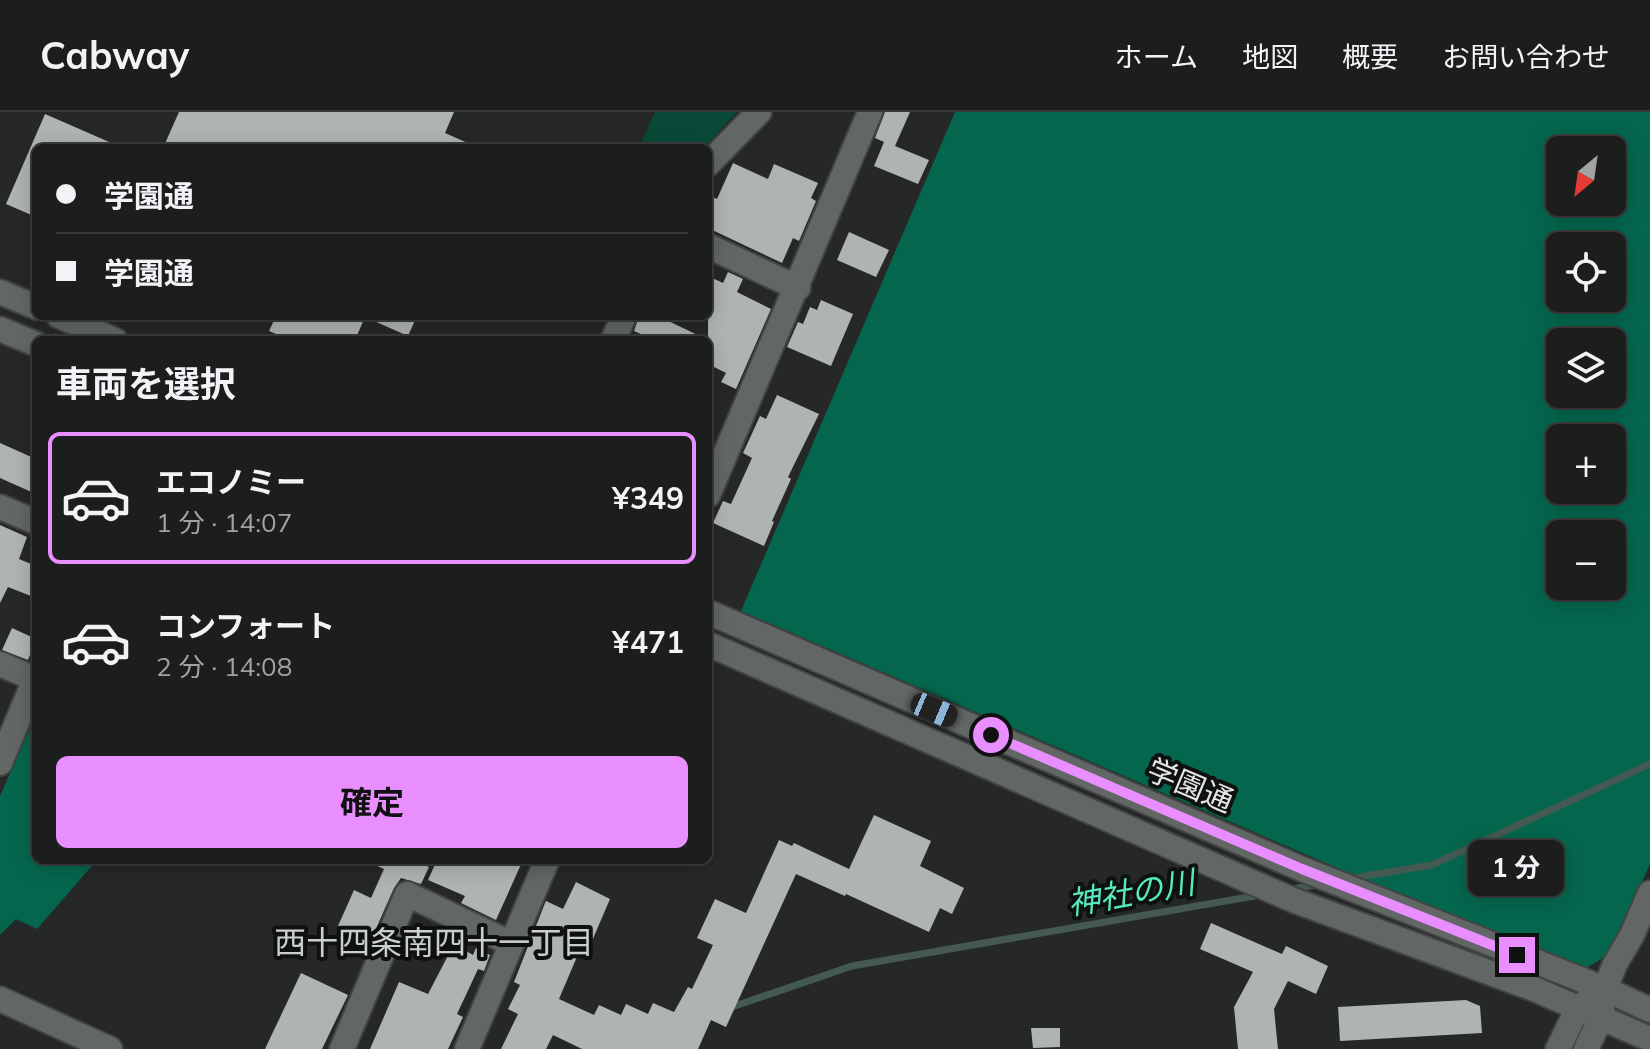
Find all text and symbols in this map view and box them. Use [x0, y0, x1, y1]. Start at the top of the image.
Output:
text: Cabway [40, 31, 189, 79]
text: ホーム [1115, 39, 1198, 74]
text: 地図 [1242, 39, 1298, 74]
text: 概要 [1342, 39, 1398, 74]
text: お問い合わせ [1442, 39, 1610, 74]
north arrow [1546, 136, 1626, 216]
map controls [1546, 136, 1626, 600]
text: 学園通 [104, 177, 194, 215]
button: locate [1546, 232, 1626, 312]
text: 学園通 [104, 254, 194, 292]
button: layers [1546, 328, 1626, 408]
text: 車両を選択 [56, 361, 236, 406]
button: + [1546, 424, 1626, 504]
icon: car [60, 462, 132, 534]
text: エコノミー [156, 463, 306, 501]
text: ¥349 [612, 479, 684, 517]
text: 1 分 · 14:07 [156, 506, 292, 539]
button: − [1546, 520, 1626, 600]
icon: car [60, 606, 132, 678]
text: コンフォート [156, 607, 335, 645]
text: ¥471 [612, 623, 684, 661]
text: 2 分 · 14:08 [156, 650, 292, 683]
car [907, 690, 961, 730]
route start [973, 717, 1009, 753]
street label: 学園通 [1142, 750, 1239, 820]
button: 確定 [56, 756, 688, 848]
callout: 1 分 [1469, 839, 1565, 895]
text: 1 分 [1492, 851, 1540, 884]
water label: 神社の川 [1064, 861, 1200, 923]
district label: 西十四条南四十一丁目 [274, 922, 594, 962]
route end [1499, 937, 1535, 973]

